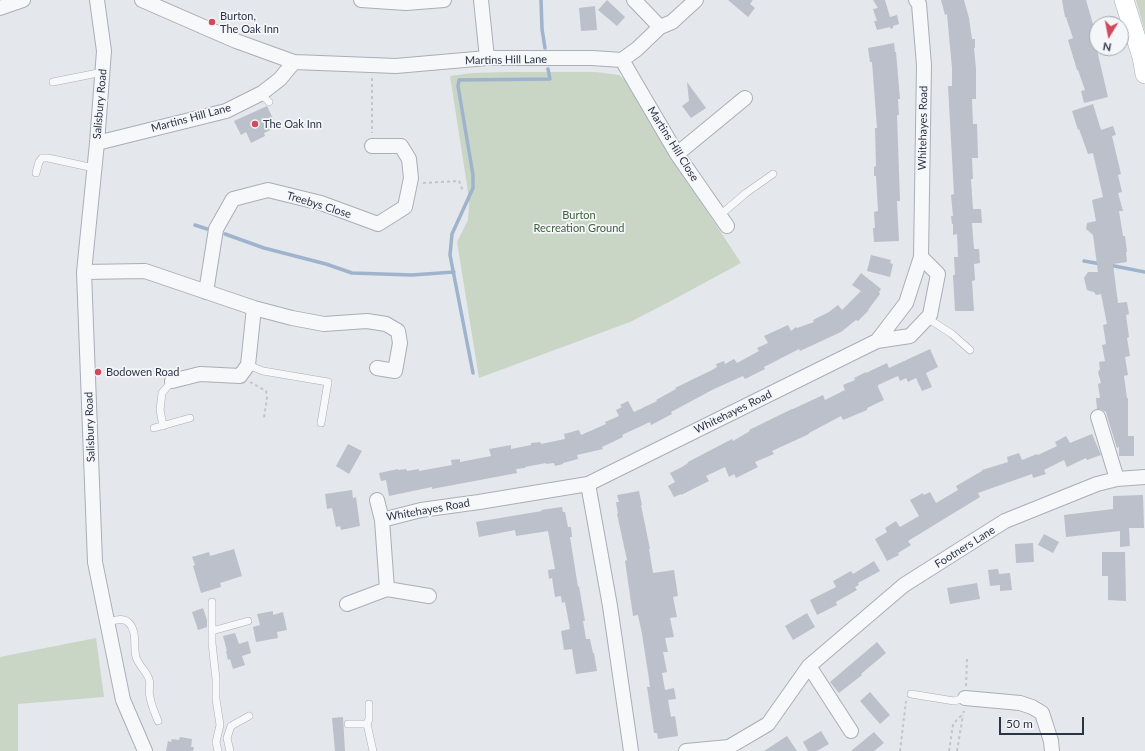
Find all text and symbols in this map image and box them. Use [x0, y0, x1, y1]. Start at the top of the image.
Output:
place label: Burton, The Oak Inn [220, 9, 279, 35]
north arrow [1089, 16, 1129, 56]
marker: Burton, The Oak Inn [207, 17, 217, 27]
text: N [1102, 40, 1112, 54]
street label: Martins Hill Lane [465, 53, 547, 67]
street label: Salisbury Road [90, 68, 110, 140]
street label: Whitehayes Road [916, 86, 930, 170]
street label: Martins Hill Lane [150, 101, 232, 135]
street label: Martins Hill Close [645, 104, 701, 184]
place label: The Oak Inn [263, 117, 322, 131]
marker: The Oak Inn [250, 119, 260, 129]
street label: Treebys Close [285, 189, 353, 221]
park label: Burton Recreation Ground [534, 208, 624, 234]
place label: Bodowen Road [106, 365, 179, 379]
marker: Bodowen Road [93, 367, 103, 377]
street label: Whitehayes Road [692, 388, 774, 436]
street label: Salisbury Road [82, 392, 98, 462]
street label: Whitehayes Road [385, 496, 471, 524]
street label: Footners Lane [932, 523, 998, 571]
scale bar [1001, 709, 1086, 735]
text: 50 m [1006, 716, 1033, 731]

